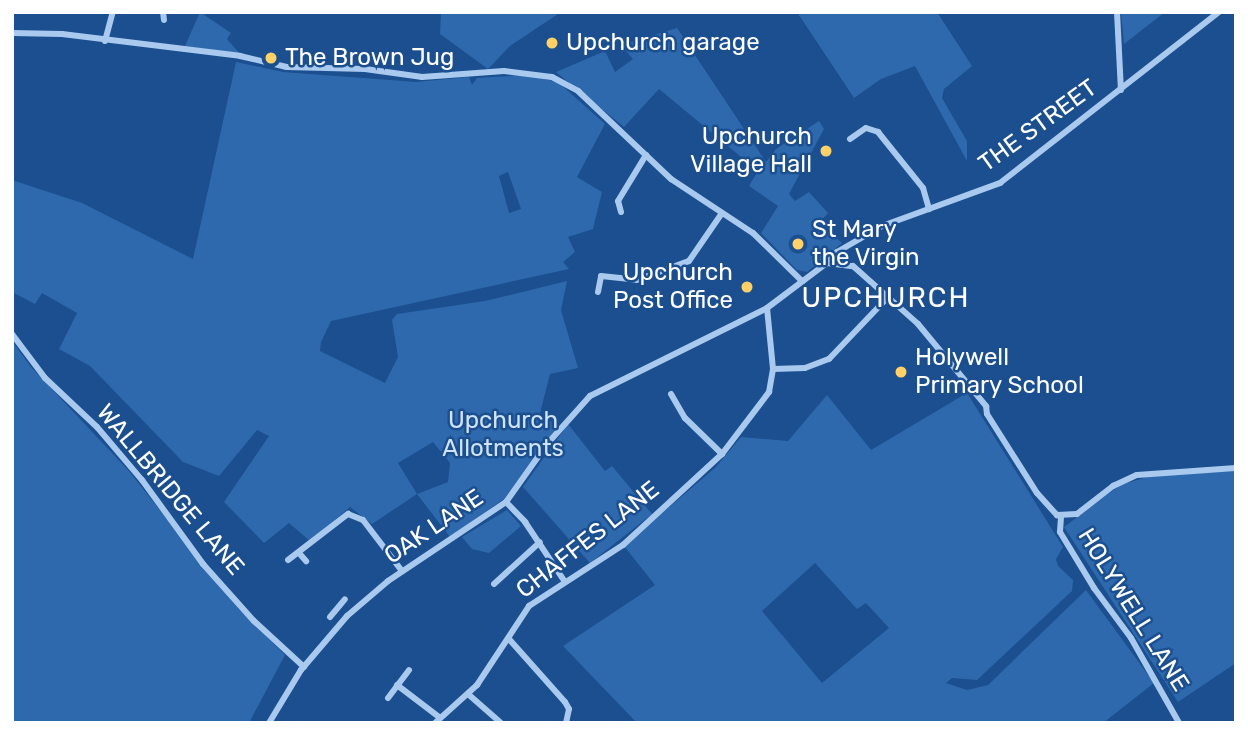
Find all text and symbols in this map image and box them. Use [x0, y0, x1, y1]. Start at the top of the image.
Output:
place label: Upchurch garage [566, 29, 760, 57]
marker: Upchurch garage [544, 35, 560, 51]
place label: The Brown Jug [285, 44, 454, 72]
marker: The Brown Jug [263, 50, 279, 66]
street label: THE STREET [973, 74, 1103, 178]
place label: Upchurch Village Hall [690, 123, 812, 179]
marker: Upchurch Village Hall [818, 143, 834, 159]
place label: St Mary the Virgin [812, 216, 920, 272]
marker: St Mary the Virgin [790, 236, 806, 252]
place label: Upchurch Post Office [613, 259, 733, 315]
marker: Upchurch Post Office [739, 279, 755, 295]
district label: UPCHURCH [803, 281, 969, 315]
place label: Holywell Primary School [915, 344, 1084, 400]
marker: Holywell Primary School [893, 364, 909, 380]
street label: WALLBRIDGE LANE [90, 399, 250, 581]
park label: Upchurch Allotments [442, 407, 564, 463]
street label: CHAFFES LANE [511, 475, 665, 605]
street label: OAK LANE [379, 483, 489, 571]
street label: HOLYWELL LANE [1071, 523, 1195, 697]

